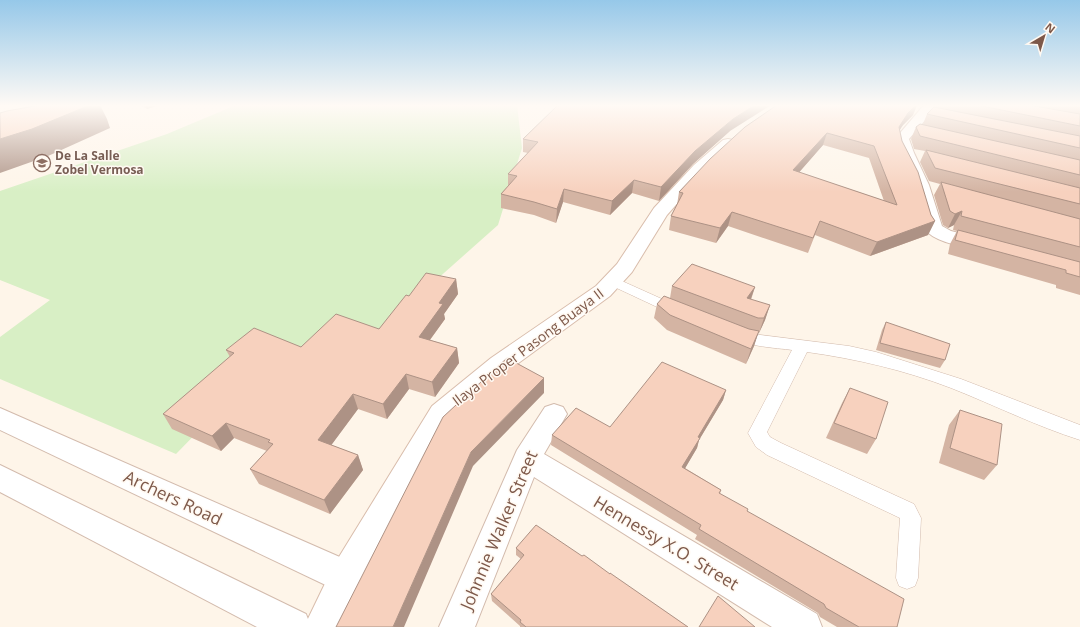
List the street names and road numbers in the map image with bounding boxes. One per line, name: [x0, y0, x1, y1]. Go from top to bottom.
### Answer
street label: Ilaya Proper Pasong Buaya II: [448, 283, 607, 410]
street label: Johnnie Walker Street: [454, 447, 543, 615]
street label: Archers Road: [120, 465, 226, 530]
street label: Hennessy X.O. Street: [589, 490, 743, 595]

